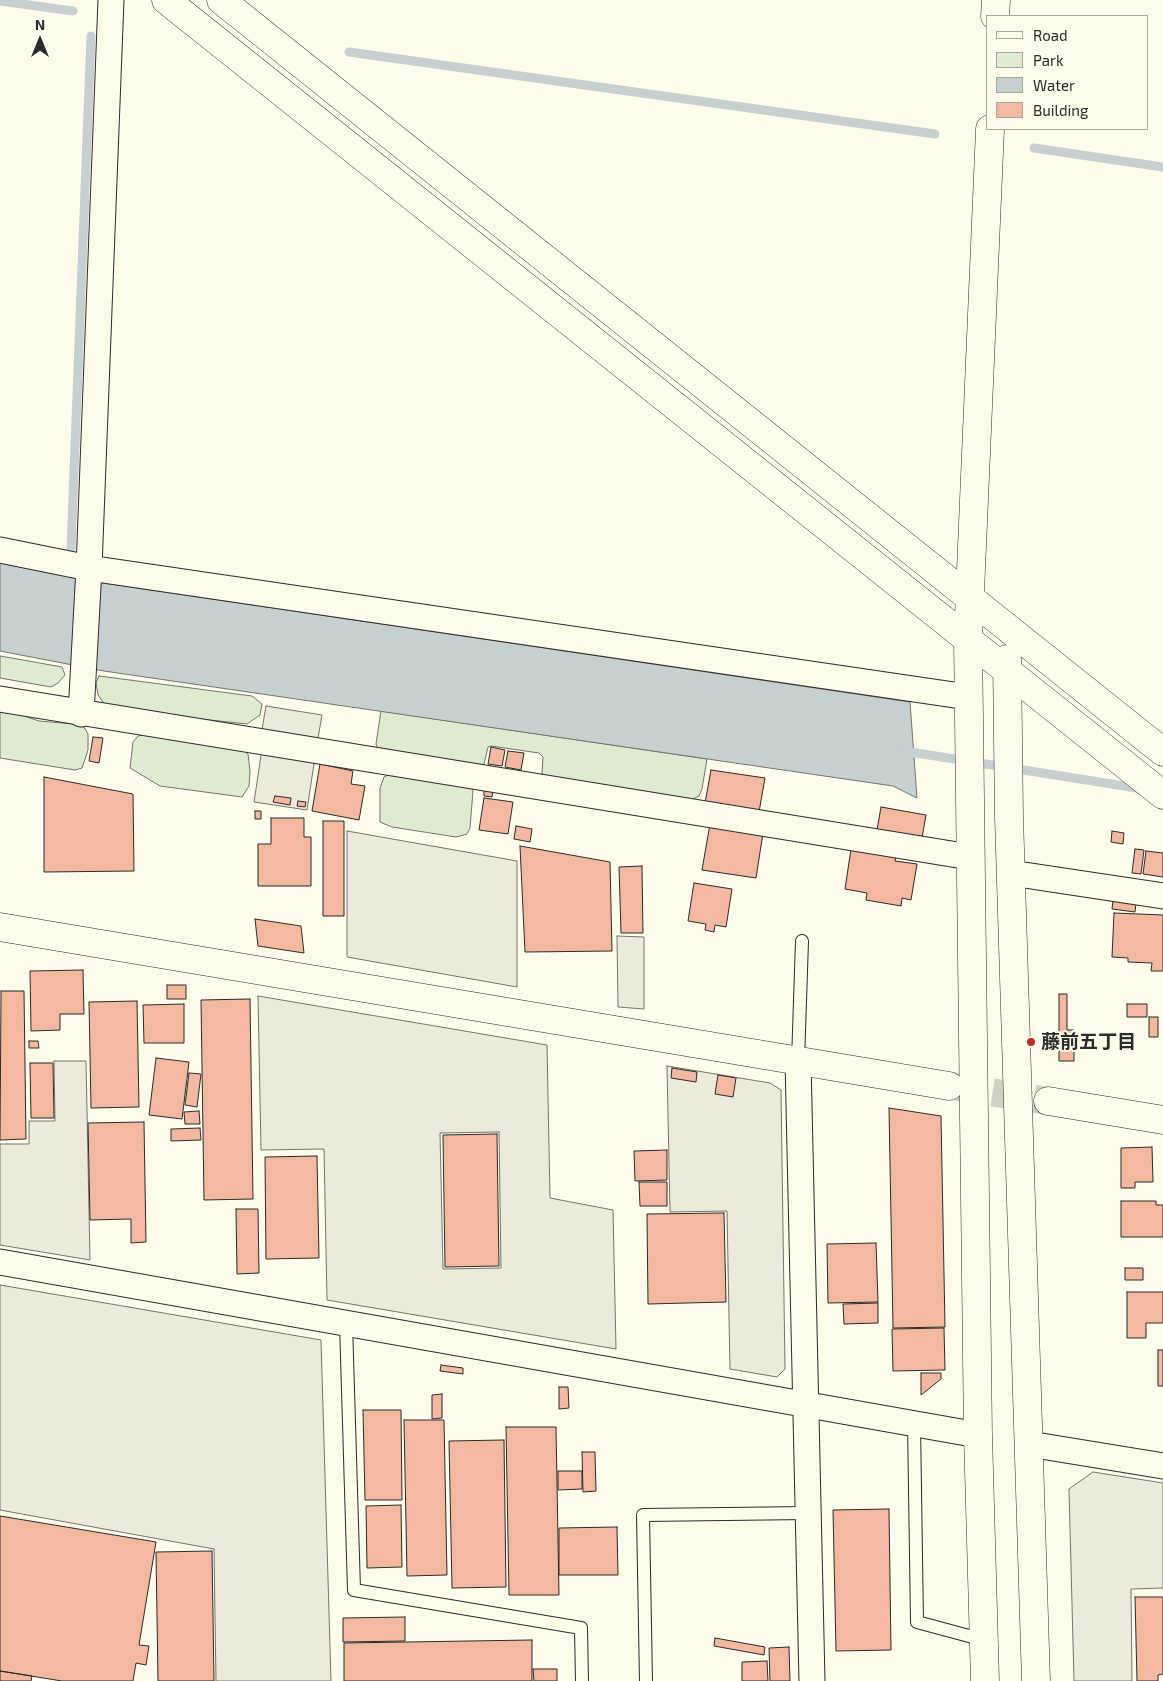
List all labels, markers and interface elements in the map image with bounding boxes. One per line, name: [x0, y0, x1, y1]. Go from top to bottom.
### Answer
north arrow: [15, 15, 65, 65]
legend: [986, 15, 1148, 130]
text: N: [35, 16, 45, 33]
text: Road: [1033, 26, 1068, 44]
text: Park: [1033, 51, 1064, 69]
text: Water: [1033, 76, 1075, 94]
text: Building: [1033, 101, 1088, 119]
place label: 藤前五丁目: [1041, 1031, 1136, 1053]
marker: 藤前五丁目: [1025, 1036, 1037, 1048]

